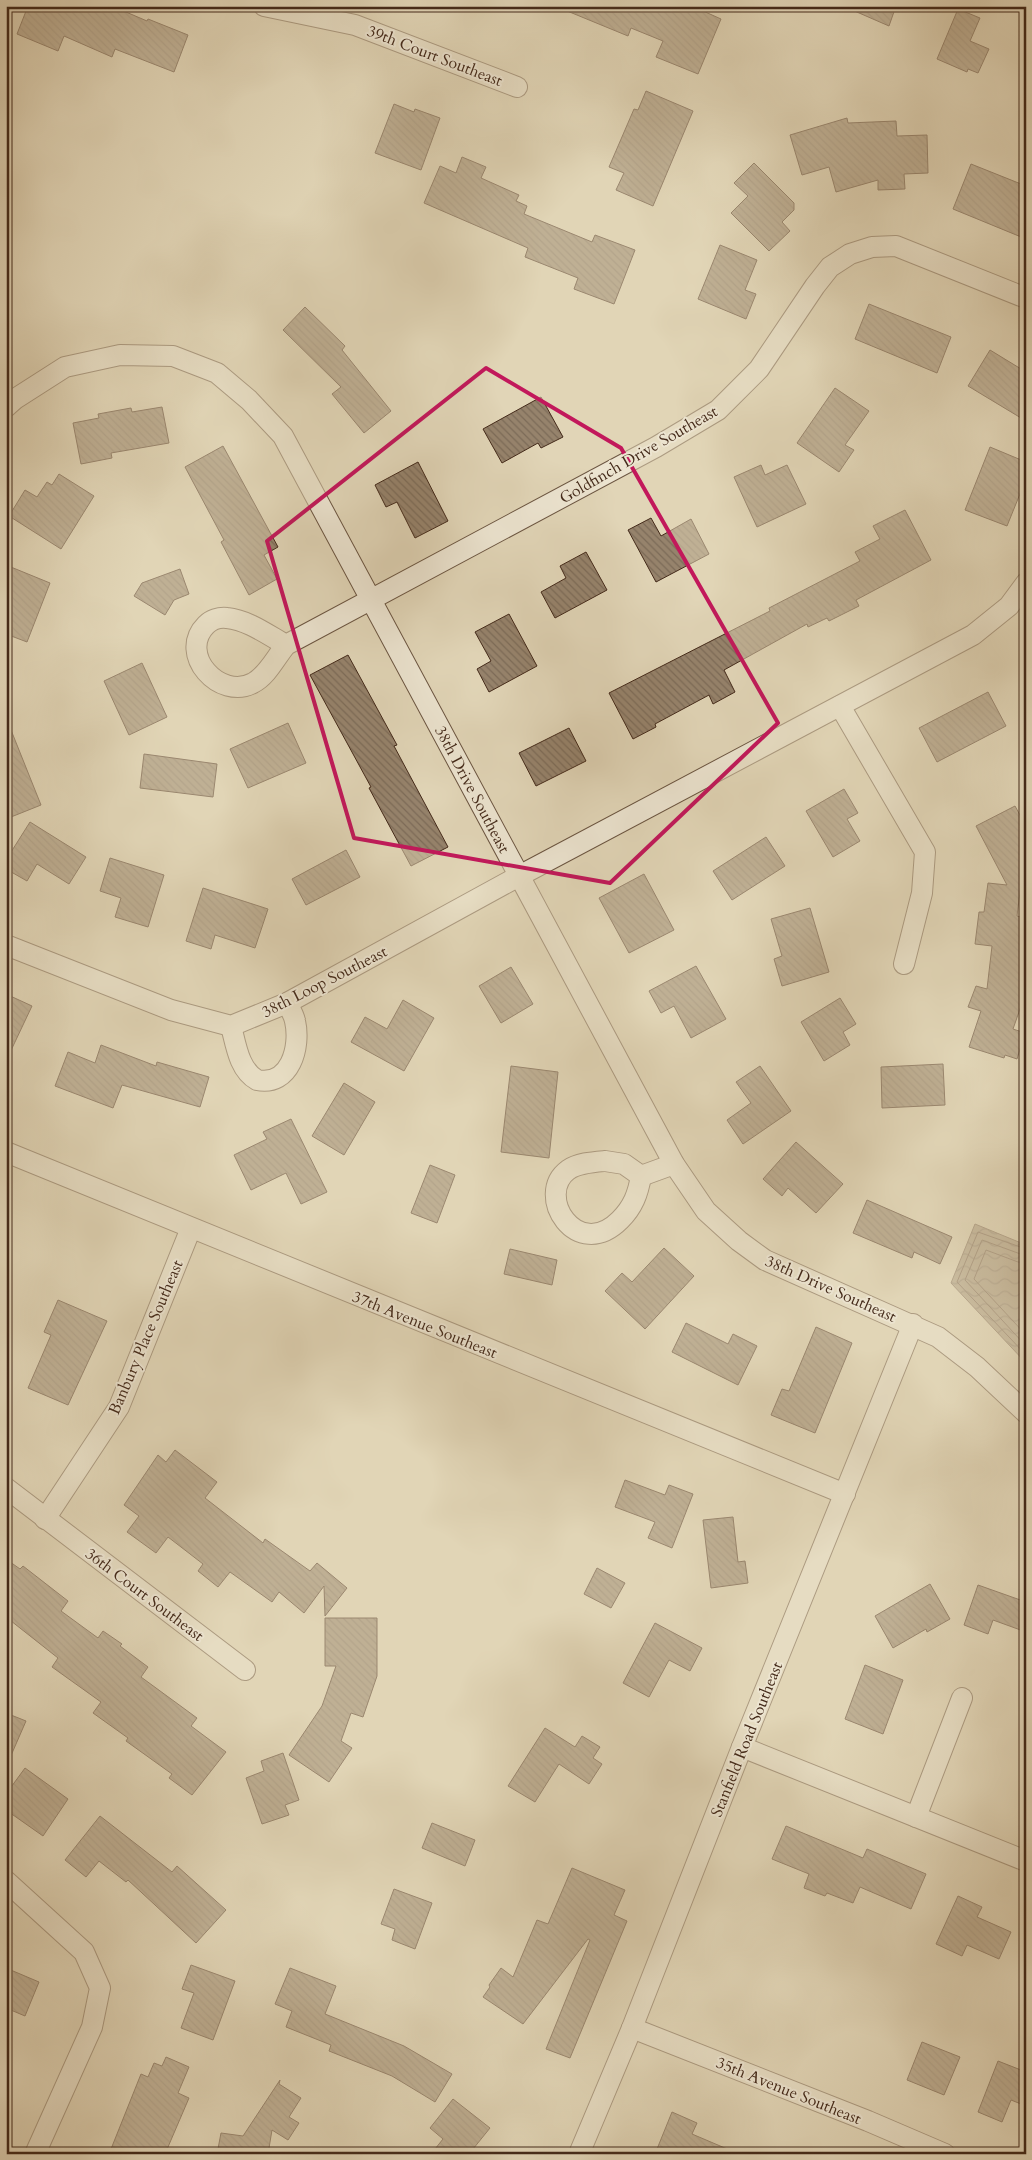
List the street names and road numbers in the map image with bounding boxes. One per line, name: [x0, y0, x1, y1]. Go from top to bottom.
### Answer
street label: 39th Court Southeast: [364, 20, 505, 92]
street label: Goldfinch Drive Southeast: [555, 401, 722, 509]
street label: 38th Drive Southeast: [429, 722, 515, 857]
street label: 38th Loop Southeast: [258, 941, 391, 1023]
street label: 38th Drive Southeast: [762, 1250, 900, 1328]
street label: Banbury Place Southeast: [103, 1257, 188, 1418]
street label: 37th Avenue Southeast: [349, 1286, 500, 1364]
street label: 36th Court Southeast: [81, 1543, 208, 1647]
street label: Stanfield Road Southeast: [706, 1659, 788, 1820]
street label: 35th Avenue Southeast: [713, 2052, 864, 2130]

